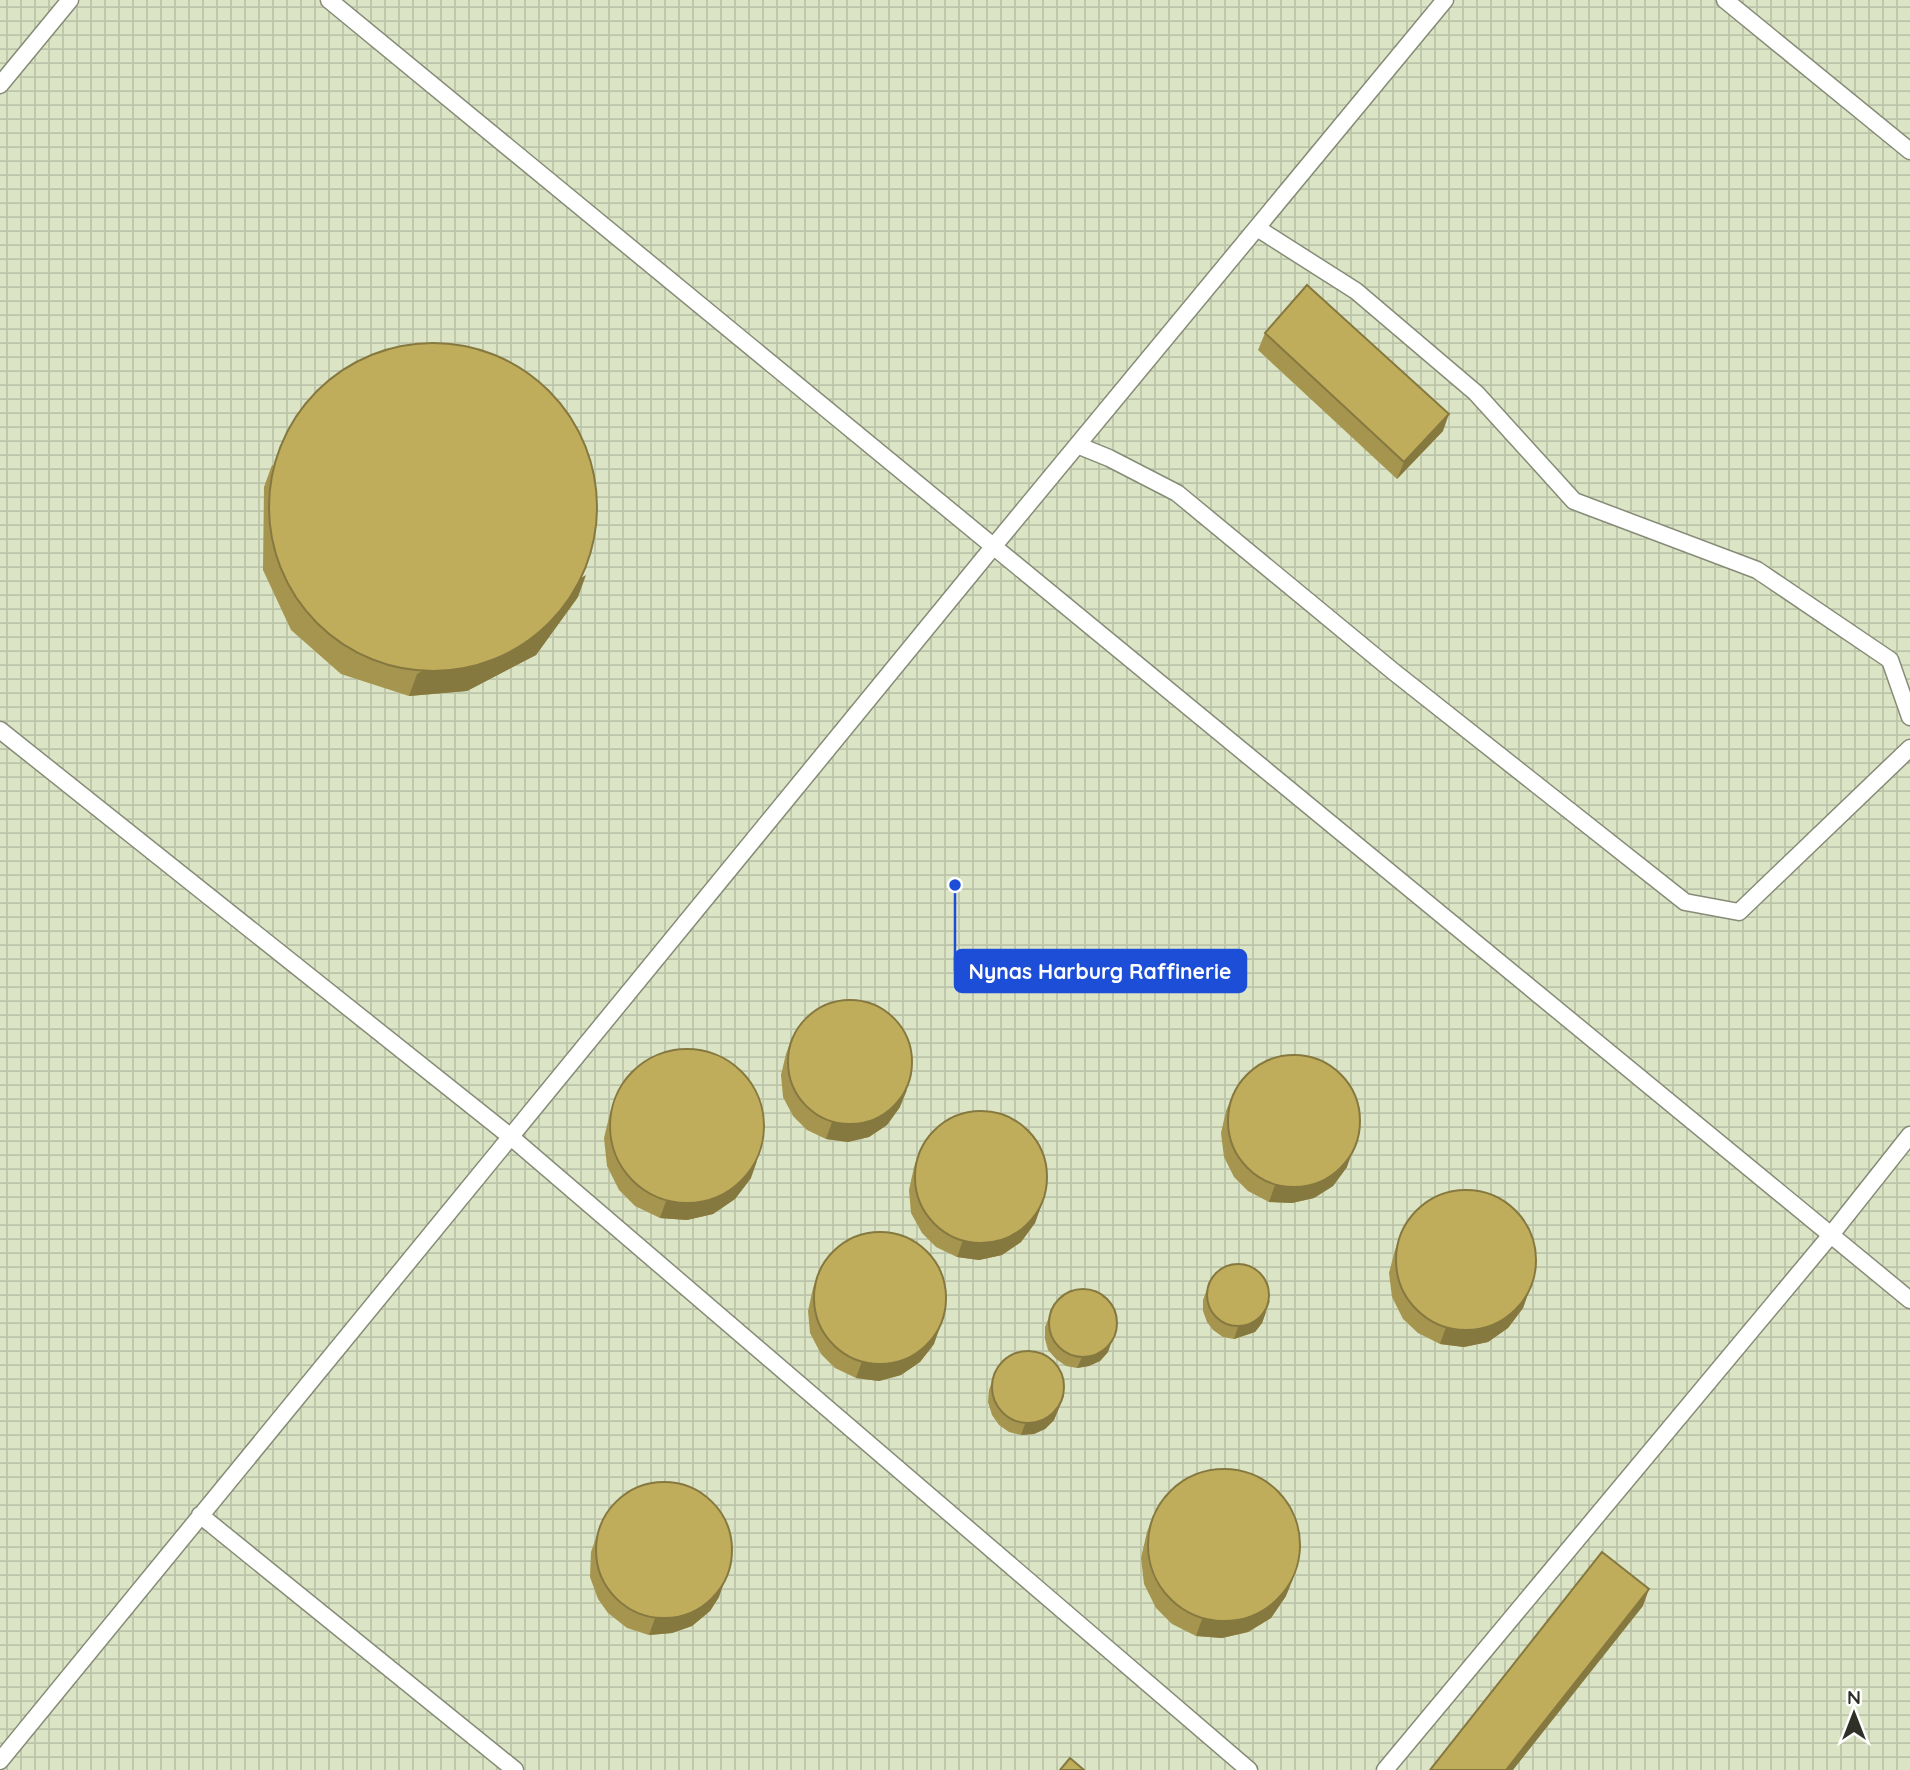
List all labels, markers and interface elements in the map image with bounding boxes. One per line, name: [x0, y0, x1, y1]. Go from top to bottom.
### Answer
callout: Nynas Harburg Raffinerie: [955, 950, 1246, 992]
text: Nynas Harburg Raffinerie: [969, 958, 1231, 984]
north arrow: [1819, 1679, 1889, 1749]
text: N: [1847, 1685, 1861, 1709]

